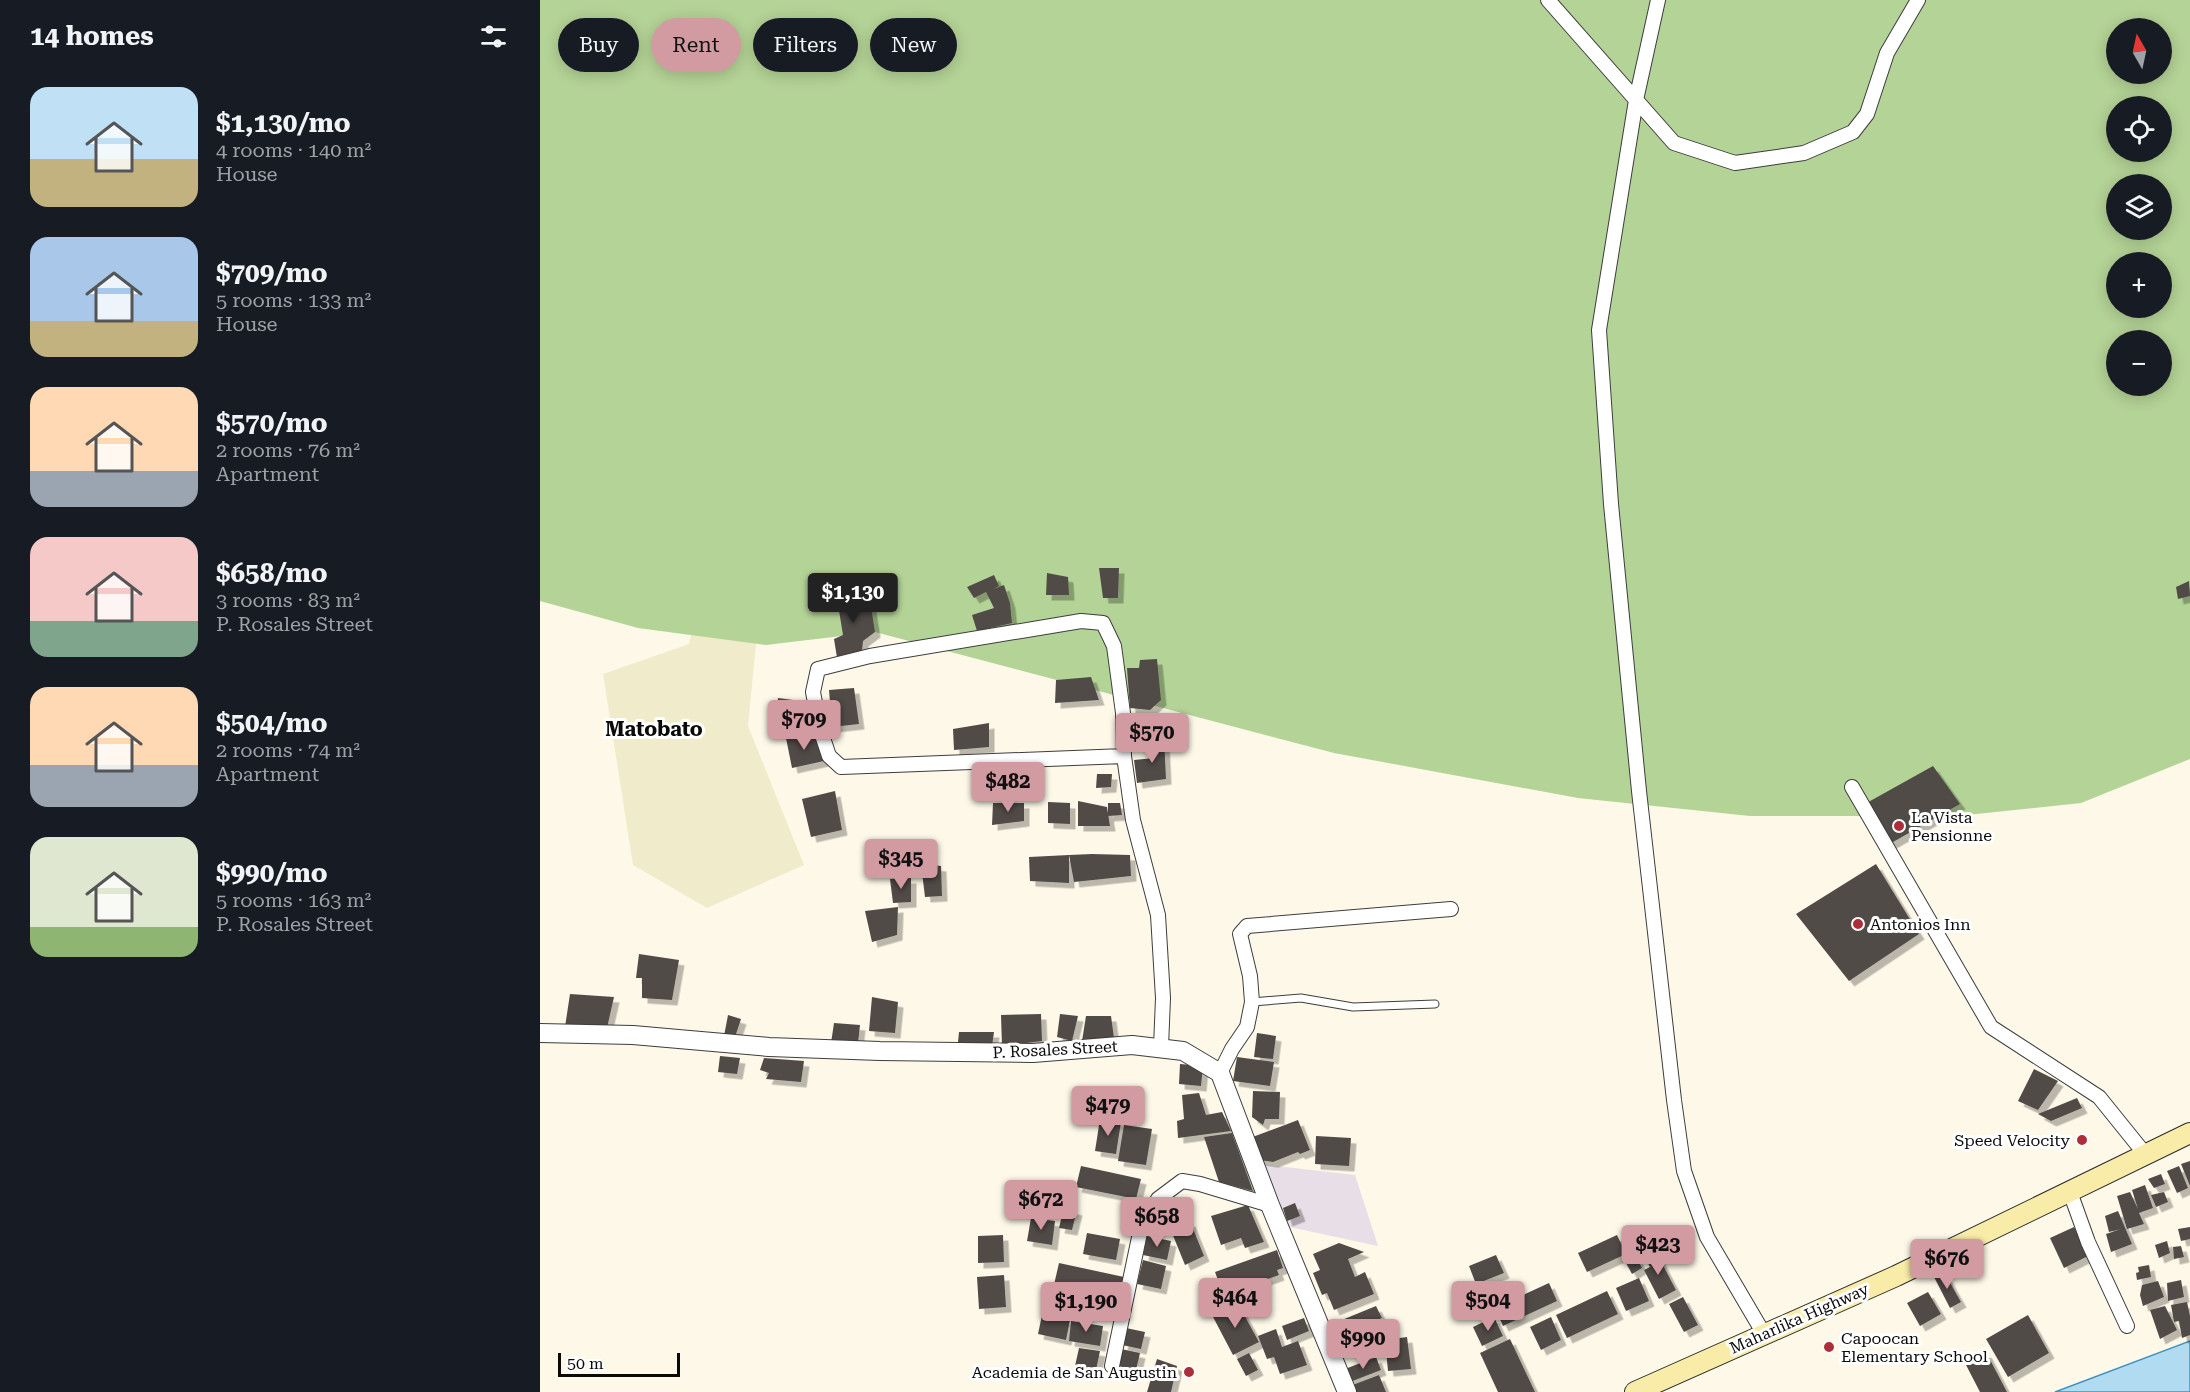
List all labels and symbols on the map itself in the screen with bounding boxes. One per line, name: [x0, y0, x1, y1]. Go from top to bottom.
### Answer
north arrow: [2106, 18, 2172, 84]
pin: $1,130: [804, 573, 902, 624]
pin: $709: [768, 700, 840, 751]
pin: $570: [1116, 713, 1188, 764]
district label: Matobato: [605, 717, 703, 741]
pin: $482: [972, 762, 1044, 813]
place label: La Vista Pensionne: [1911, 808, 1992, 845]
marker: La Vista Pensionne: [1892, 819, 1906, 833]
pin: $345: [865, 839, 937, 890]
place label: Antonios Inn: [1870, 915, 1971, 934]
marker: Antonios Inn: [1851, 917, 1865, 931]
street label: P. Rosales Street: [992, 1037, 1118, 1062]
pin: $479: [1072, 1086, 1144, 1137]
place label: Speed Velocity: [1954, 1131, 2071, 1150]
marker: Speed Velocity: [2075, 1133, 2089, 1147]
pin: $672: [1005, 1180, 1077, 1231]
pin: $658: [1121, 1197, 1193, 1248]
pin: $423: [1622, 1225, 1694, 1276]
pin: $676: [1911, 1239, 1983, 1290]
pin: $464: [1199, 1278, 1271, 1329]
street label: Maharlika Highway: [1727, 1279, 1872, 1358]
pin: $504: [1452, 1281, 1524, 1332]
pin: $1,190: [1037, 1282, 1135, 1333]
pin: $990: [1327, 1319, 1399, 1370]
place label: Capoocan Elementary School: [1841, 1329, 1988, 1366]
marker: Capoocan Elementary School: [1822, 1340, 1836, 1354]
scale bar: [558, 1350, 680, 1378]
place label: Academia de San Augustin: [972, 1363, 1177, 1382]
marker: Academia de San Augustin: [1182, 1365, 1196, 1379]

